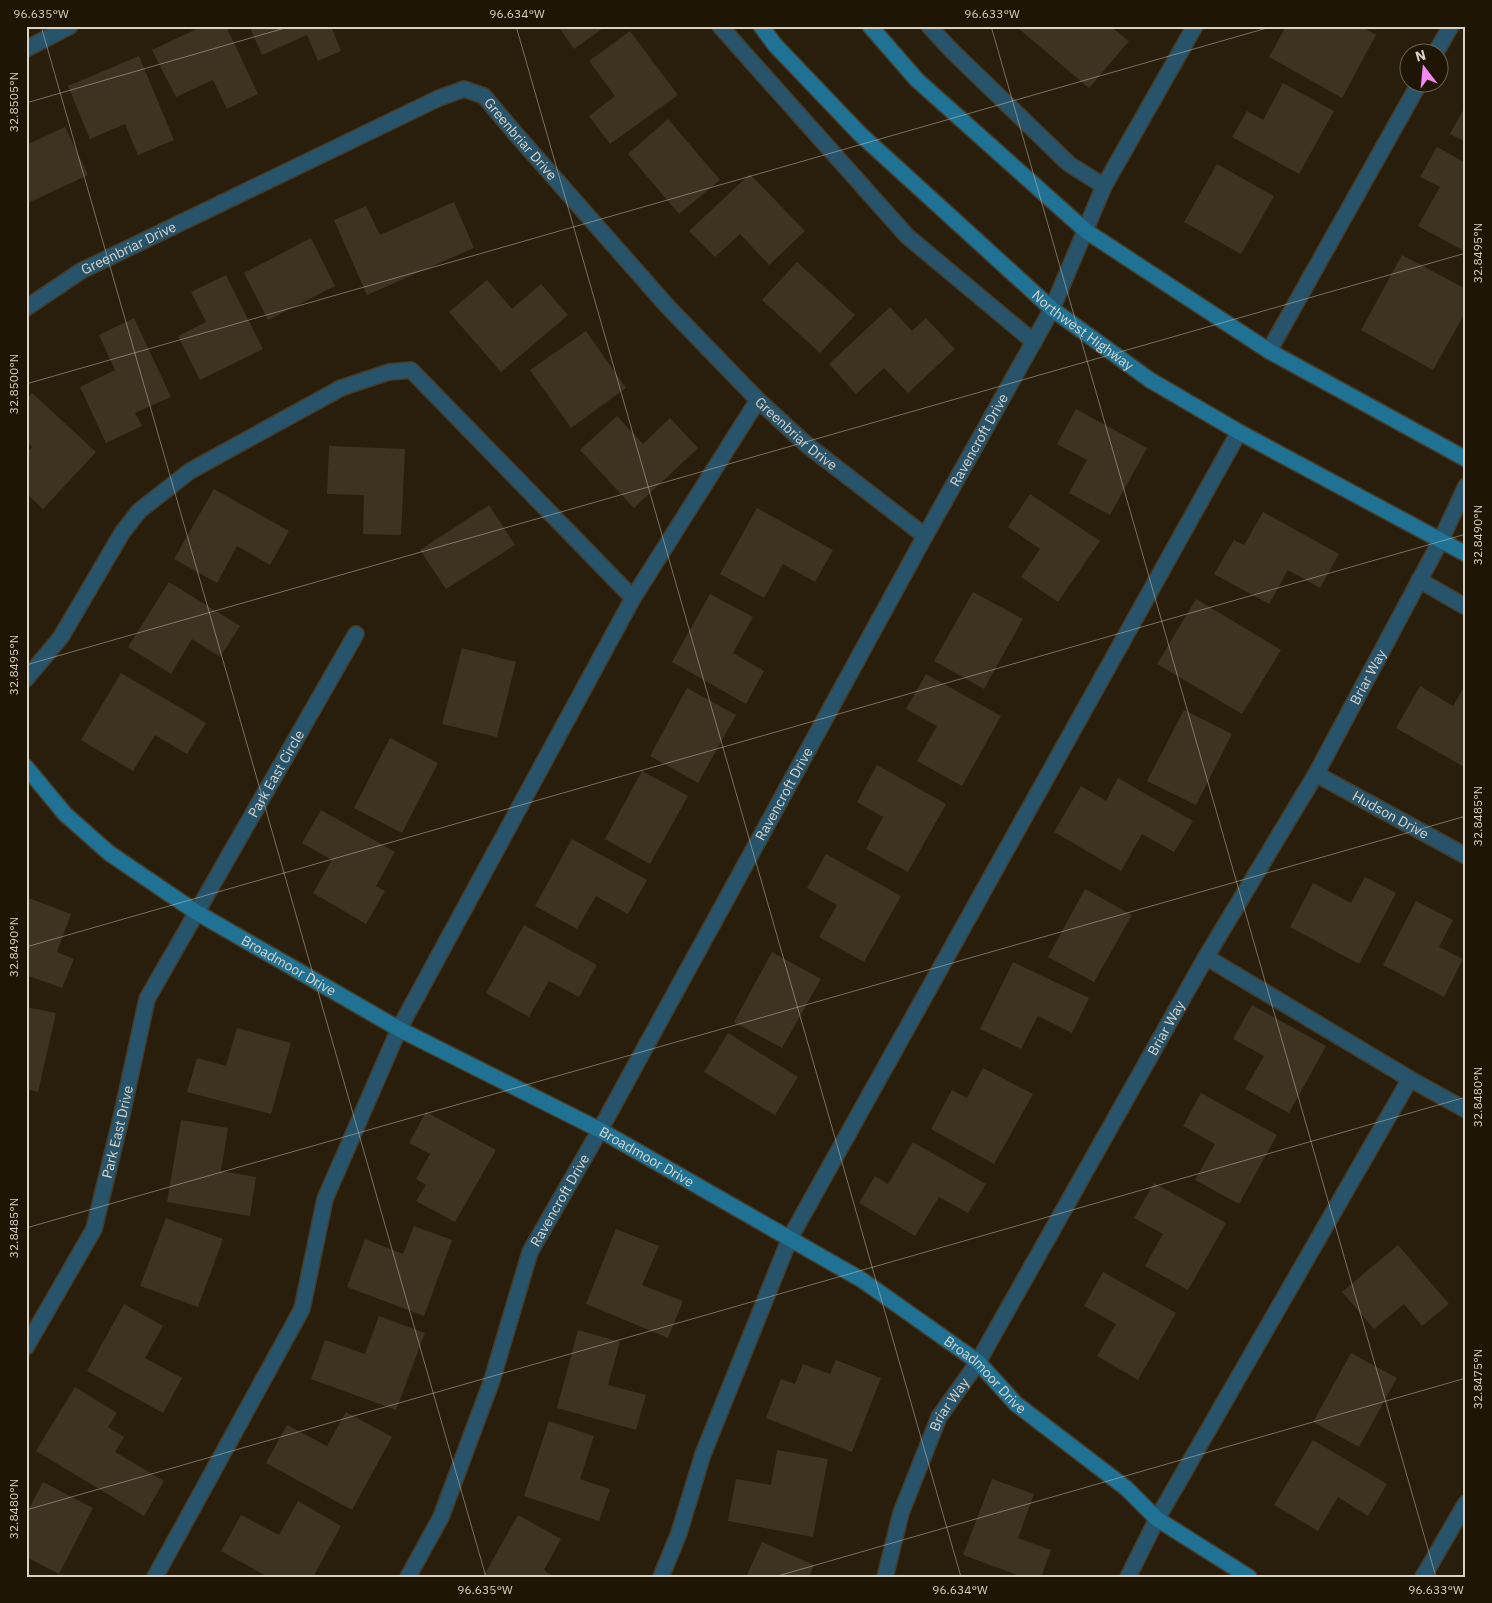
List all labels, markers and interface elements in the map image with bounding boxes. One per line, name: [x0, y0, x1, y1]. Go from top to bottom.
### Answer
text: 96.635°W: [13, 6, 69, 21]
text: 96.634°W: [489, 6, 545, 21]
text: 96.633°W: [964, 6, 1020, 21]
north arrow: [1400, 42, 1450, 92]
text: N: [1413, 45, 1428, 66]
text: 32.8505°N: [6, 72, 21, 132]
street label: Greenbriar Drive: [480, 94, 561, 184]
street label: Greenbriar Drive: [78, 217, 179, 279]
text: 32.8495°N: [1470, 223, 1485, 283]
street label: Northwest Highway: [1028, 286, 1137, 374]
text: 32.8500°N: [6, 354, 21, 414]
street label: Ravencroft Drive: [946, 390, 1012, 490]
street label: Greenbriar Drive: [751, 393, 841, 474]
text: 32.8490°N: [1470, 505, 1485, 565]
text: 32.8495°N: [6, 635, 21, 695]
street label: Briar Way: [1346, 646, 1390, 708]
street label: Park East Circle: [244, 726, 308, 821]
street label: Ravencroft Drive: [751, 744, 817, 844]
text: 32.8485°N: [1470, 786, 1485, 846]
street label: Hudson Drive: [1349, 787, 1432, 843]
text: 32.8490°N: [6, 917, 21, 977]
street label: Broadmoor Drive: [238, 931, 340, 1000]
street label: Briar Way: [1143, 997, 1189, 1059]
text: 32.8480°N: [1470, 1067, 1485, 1127]
street label: Park East Drive: [98, 1084, 137, 1180]
street label: Broadmoor Drive: [596, 1122, 698, 1191]
street label: Ravencroft Drive: [526, 1150, 594, 1250]
text: 32.8485°N: [6, 1198, 21, 1258]
street label: Broadmoor Drive: [941, 1332, 1030, 1418]
text: 32.8475°N: [1470, 1349, 1485, 1409]
street label: Briar Way: [925, 1374, 973, 1434]
text: 32.8480°N: [6, 1479, 21, 1539]
text: 96.635°W: [457, 1582, 513, 1597]
text: 96.634°W: [932, 1582, 988, 1597]
text: 96.633°W: [1408, 1582, 1464, 1597]

